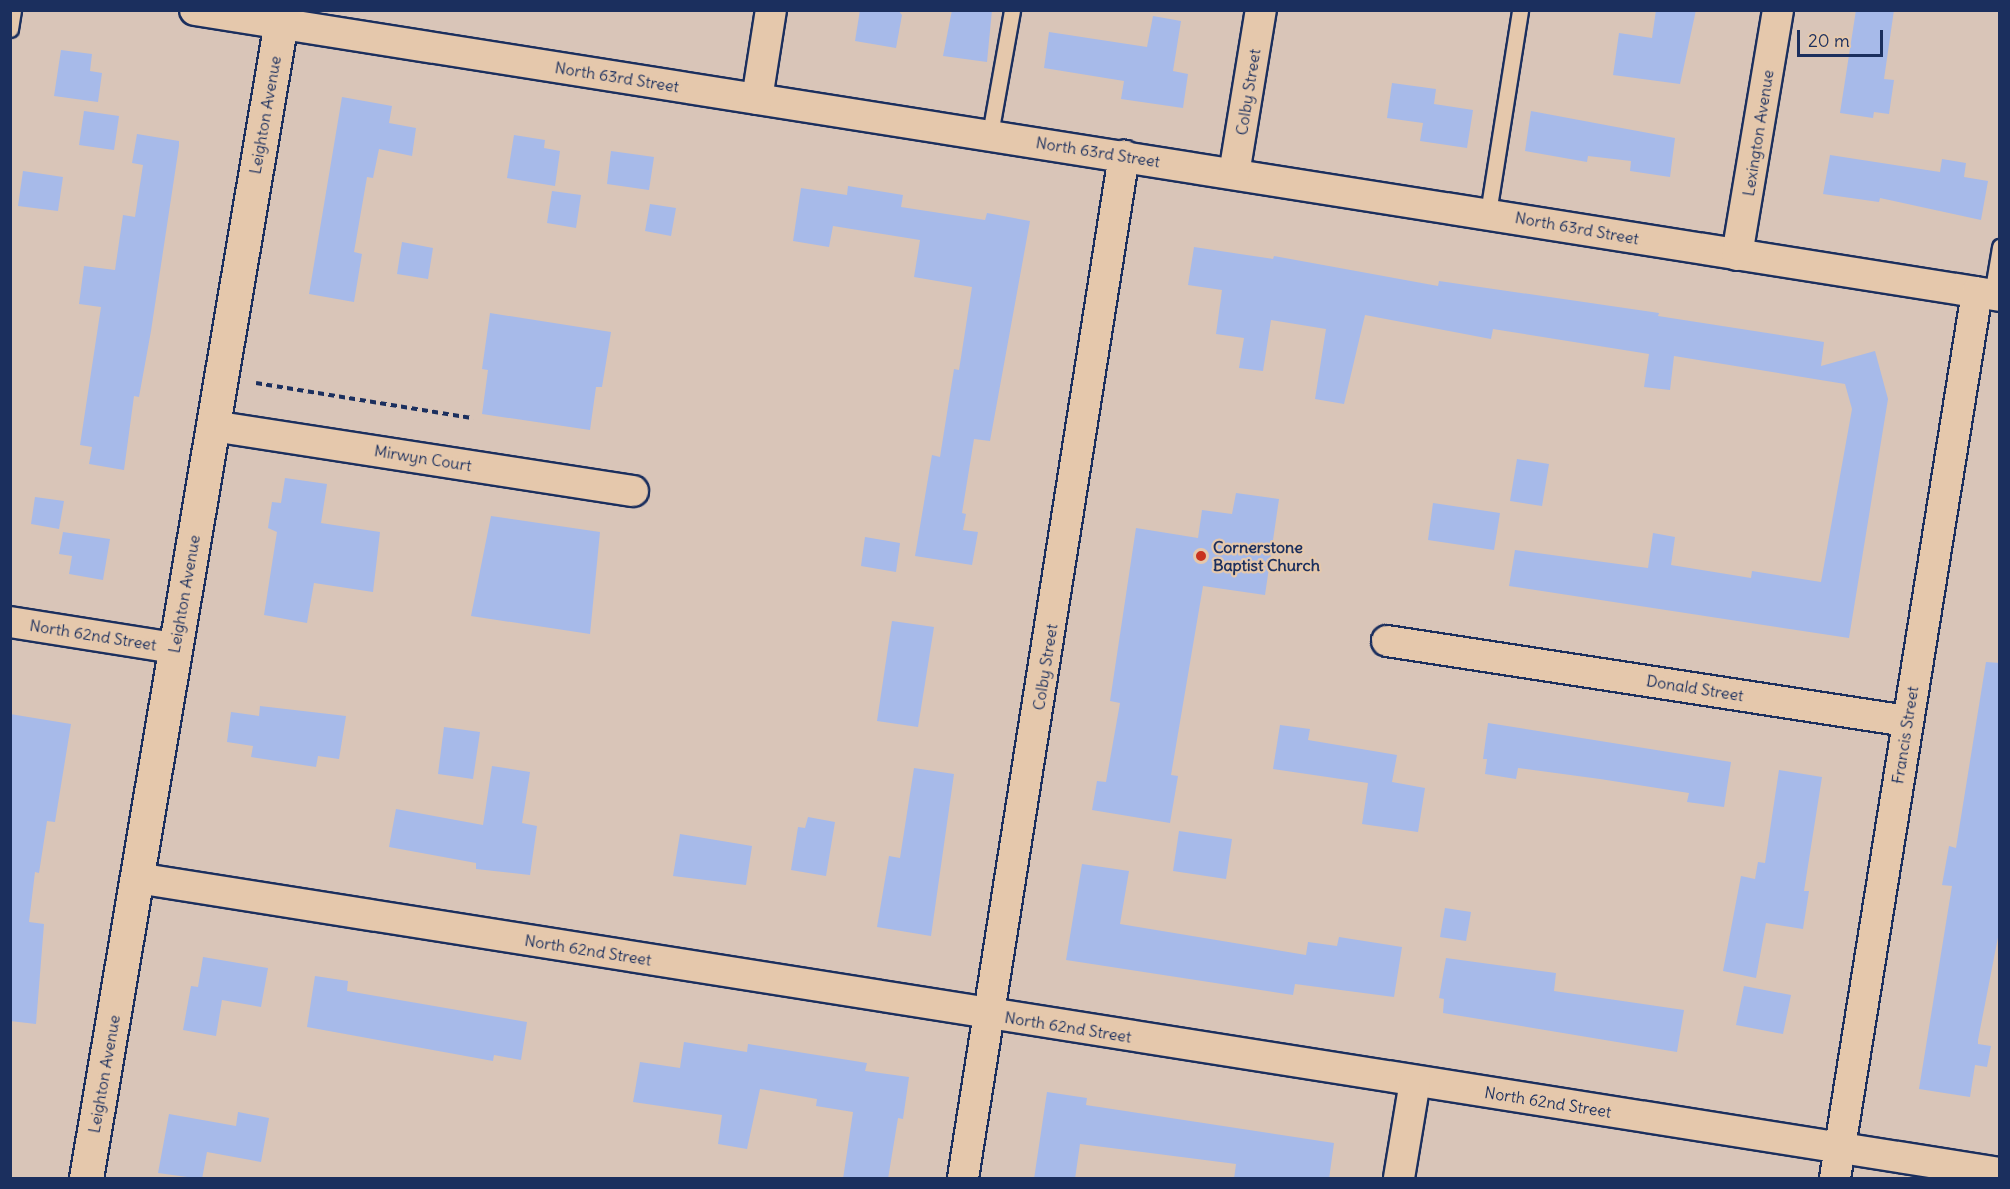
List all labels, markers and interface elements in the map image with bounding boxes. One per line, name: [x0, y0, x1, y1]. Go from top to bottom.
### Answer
scale bar: [1800, 18, 1886, 56]
text: 20 m: [1808, 29, 1850, 52]
street label: Colby Street: [1232, 47, 1264, 137]
street label: Leighton Avenue: [245, 54, 285, 176]
street label: North 63rd Street: [554, 58, 680, 96]
street label: Lexington Avenue: [1739, 68, 1777, 198]
street label: North 63rd Street: [1035, 133, 1161, 171]
street label: North 63rd Street: [1514, 208, 1640, 248]
street label: Mirwyn Court: [373, 441, 473, 475]
street label: Leighton Avenue: [164, 533, 204, 655]
place label: Cornerstone Baptist Church: [1213, 537, 1320, 575]
marker: Cornerstone Baptist Church: [1194, 549, 1208, 563]
street label: North 62nd Street: [28, 616, 158, 654]
street label: Colby Street: [1029, 622, 1061, 712]
street label: Donald Street: [1645, 671, 1745, 705]
street label: Francis Street: [1888, 685, 1922, 785]
street label: North 62nd Street: [523, 931, 653, 969]
street label: North 62nd Street: [1003, 1008, 1133, 1046]
street label: Leighton Avenue: [84, 1013, 124, 1135]
street label: North 62nd Street: [1483, 1083, 1613, 1121]

